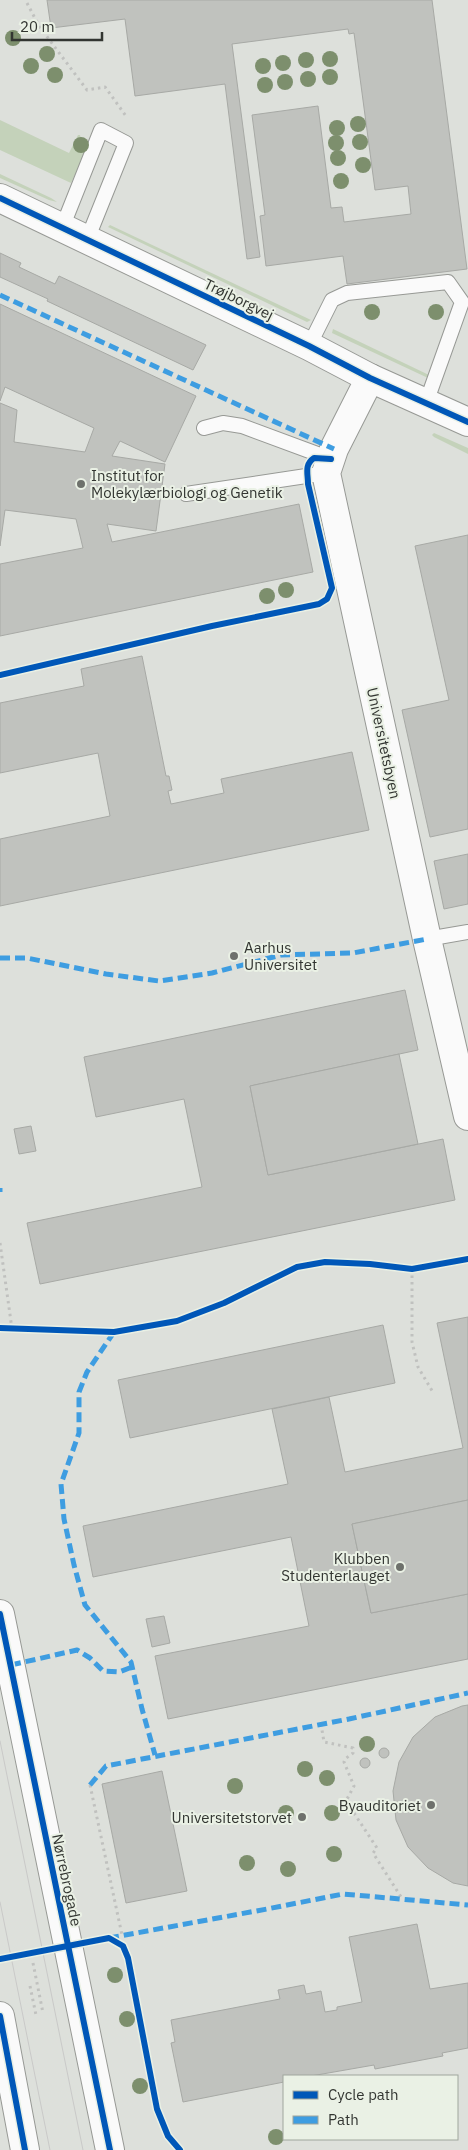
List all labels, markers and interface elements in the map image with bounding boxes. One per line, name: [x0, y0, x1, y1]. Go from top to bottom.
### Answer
scale bar: [12, 10, 102, 42]
text: 20 m: [20, 17, 55, 36]
street label: Trøjborgvej: [201, 274, 277, 324]
place label: Institut for Molekylærbiologi og Genetik: [91, 466, 283, 502]
marker: Institut for Molekylærbiologi og Genetik: [75, 478, 87, 490]
street label: Universitetsbyen: [363, 686, 405, 800]
place label: Aarhus Universitet: [244, 938, 317, 974]
marker: Aarhus Universitet: [228, 950, 240, 962]
place label: Klubben Studenterlauget: [281, 1549, 390, 1585]
marker: Klubben Studenterlauget: [394, 1561, 406, 1573]
place label: Byauditoriet: [339, 1796, 421, 1815]
marker: Byauditoriet: [425, 1799, 437, 1811]
place label: Universitetstorvet: [172, 1808, 292, 1827]
marker: Universitetstorvet: [296, 1811, 308, 1823]
street label: Nørrebrogade: [48, 1832, 86, 1928]
legend: [283, 2075, 458, 2140]
text: Cycle path: [328, 2085, 399, 2104]
text: Path: [328, 2110, 359, 2129]

